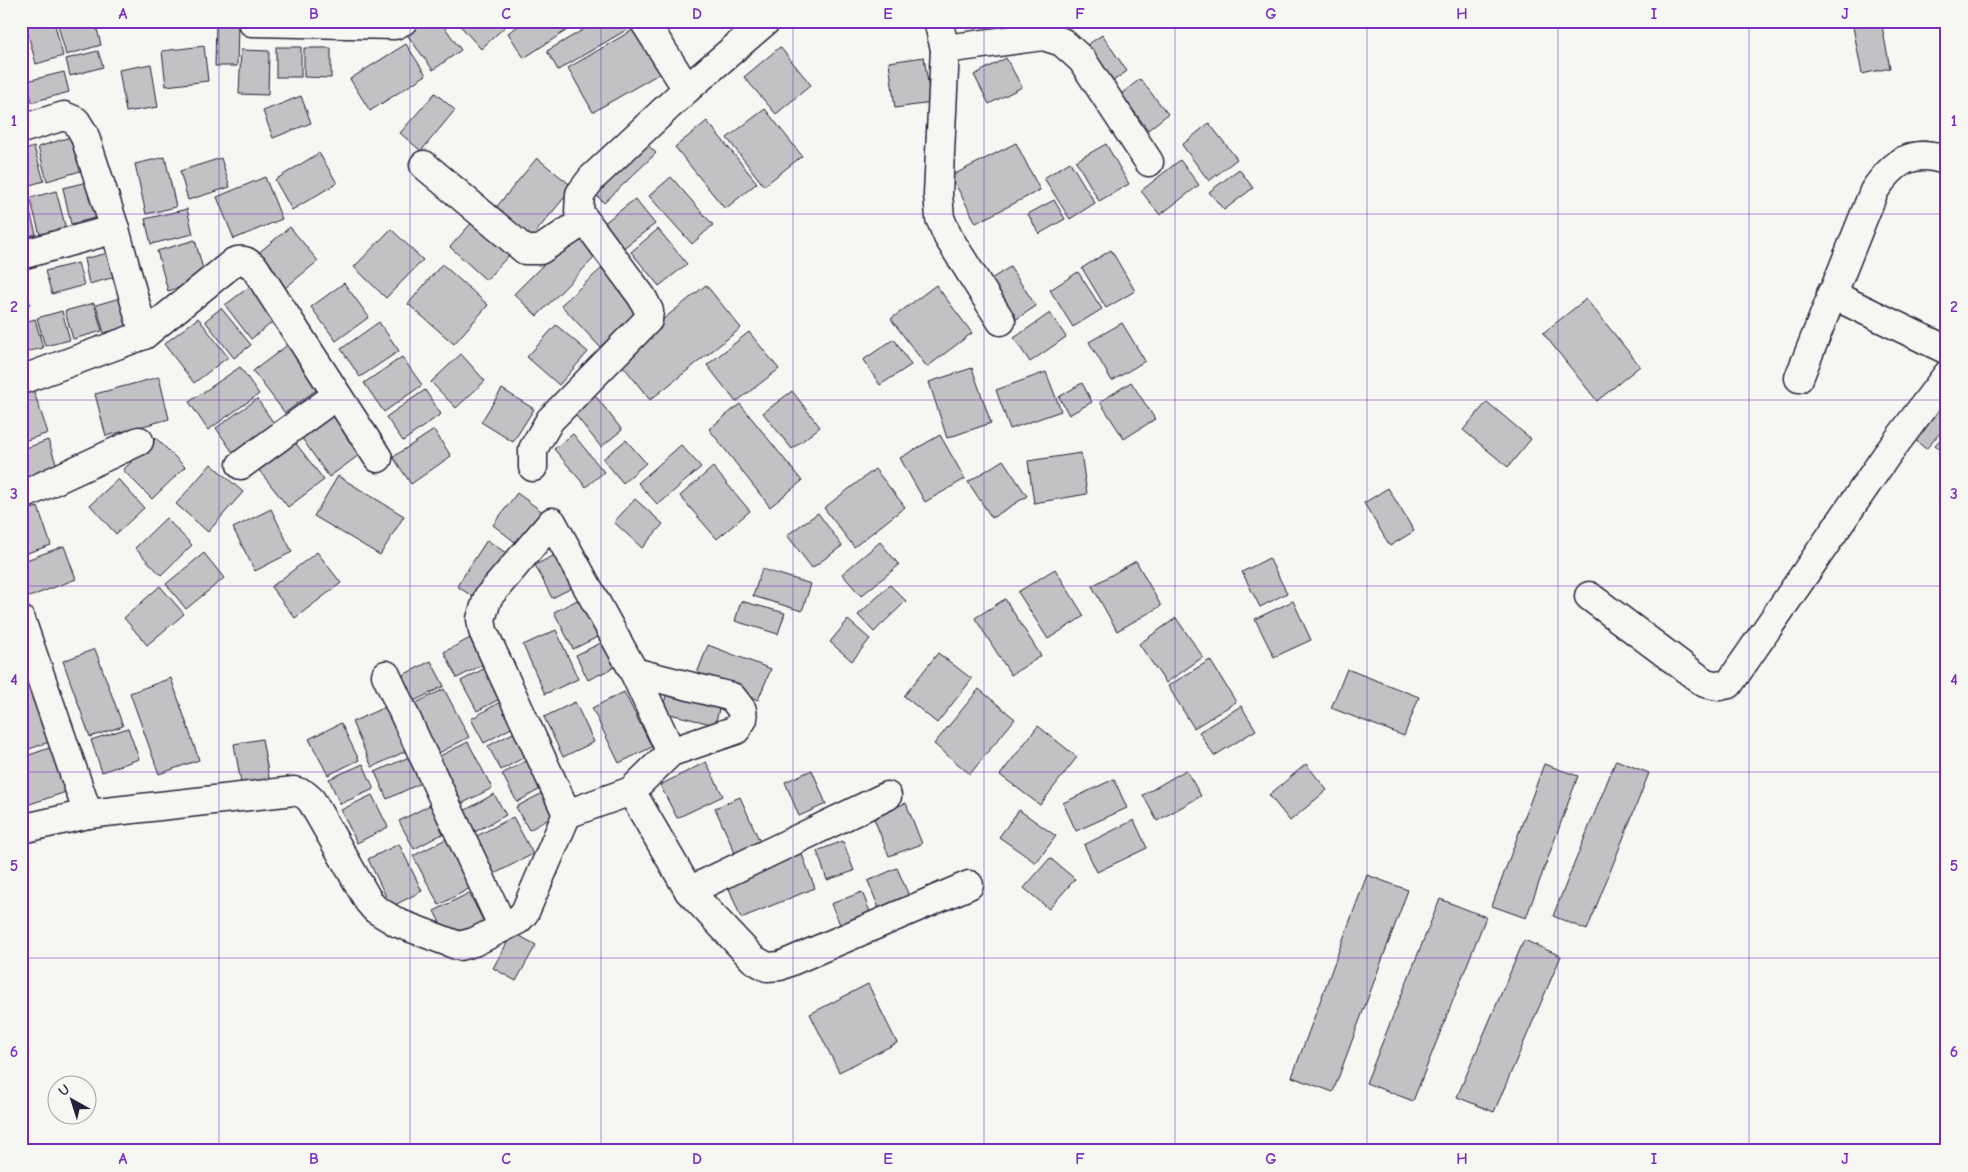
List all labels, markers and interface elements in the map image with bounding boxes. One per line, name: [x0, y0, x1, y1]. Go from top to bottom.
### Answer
text: A: [119, 5, 128, 23]
text: B: [309, 5, 319, 23]
text: C: [501, 5, 511, 23]
text: D: [692, 5, 702, 23]
text: E: [883, 5, 893, 23]
text: F: [1075, 5, 1085, 23]
text: G: [1265, 5, 1277, 23]
text: H: [1456, 5, 1468, 23]
text: I: [1651, 5, 1657, 23]
text: J: [1841, 5, 1849, 23]
text: 1: [11, 112, 17, 130]
text: 1: [1951, 112, 1957, 130]
text: 2: [10, 298, 18, 316]
text: 2: [1950, 298, 1958, 316]
text: 3: [10, 485, 18, 503]
text: 3: [1950, 485, 1958, 503]
text: 4: [10, 671, 18, 689]
text: 4: [1950, 671, 1958, 689]
text: 5: [10, 857, 18, 875]
text: 5: [1950, 857, 1958, 875]
text: 6: [10, 1043, 18, 1061]
text: 6: [1950, 1043, 1958, 1061]
north arrow: [48, 1074, 98, 1124]
text: U: [55, 1081, 73, 1100]
text: A: [119, 1150, 128, 1168]
text: B: [309, 1150, 319, 1168]
text: C: [501, 1150, 511, 1168]
text: D: [692, 1150, 702, 1168]
text: E: [883, 1150, 893, 1168]
text: F: [1075, 1150, 1085, 1168]
text: G: [1265, 1150, 1277, 1168]
text: H: [1456, 1150, 1468, 1168]
text: I: [1651, 1150, 1657, 1168]
text: J: [1841, 1150, 1849, 1168]

